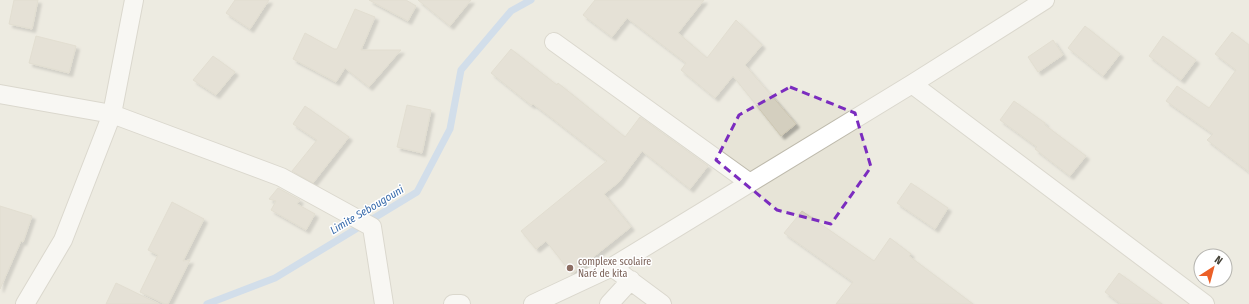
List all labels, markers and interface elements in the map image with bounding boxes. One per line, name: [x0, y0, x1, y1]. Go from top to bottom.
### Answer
water label: Limite Sebougouni: [328, 183, 406, 237]
north arrow: [1193, 248, 1233, 288]
text: N: [1212, 253, 1225, 268]
place label: complexe scolaire Naré de kita: [578, 256, 651, 280]
marker: complexe scolaire Naré de kita: [565, 263, 575, 273]

